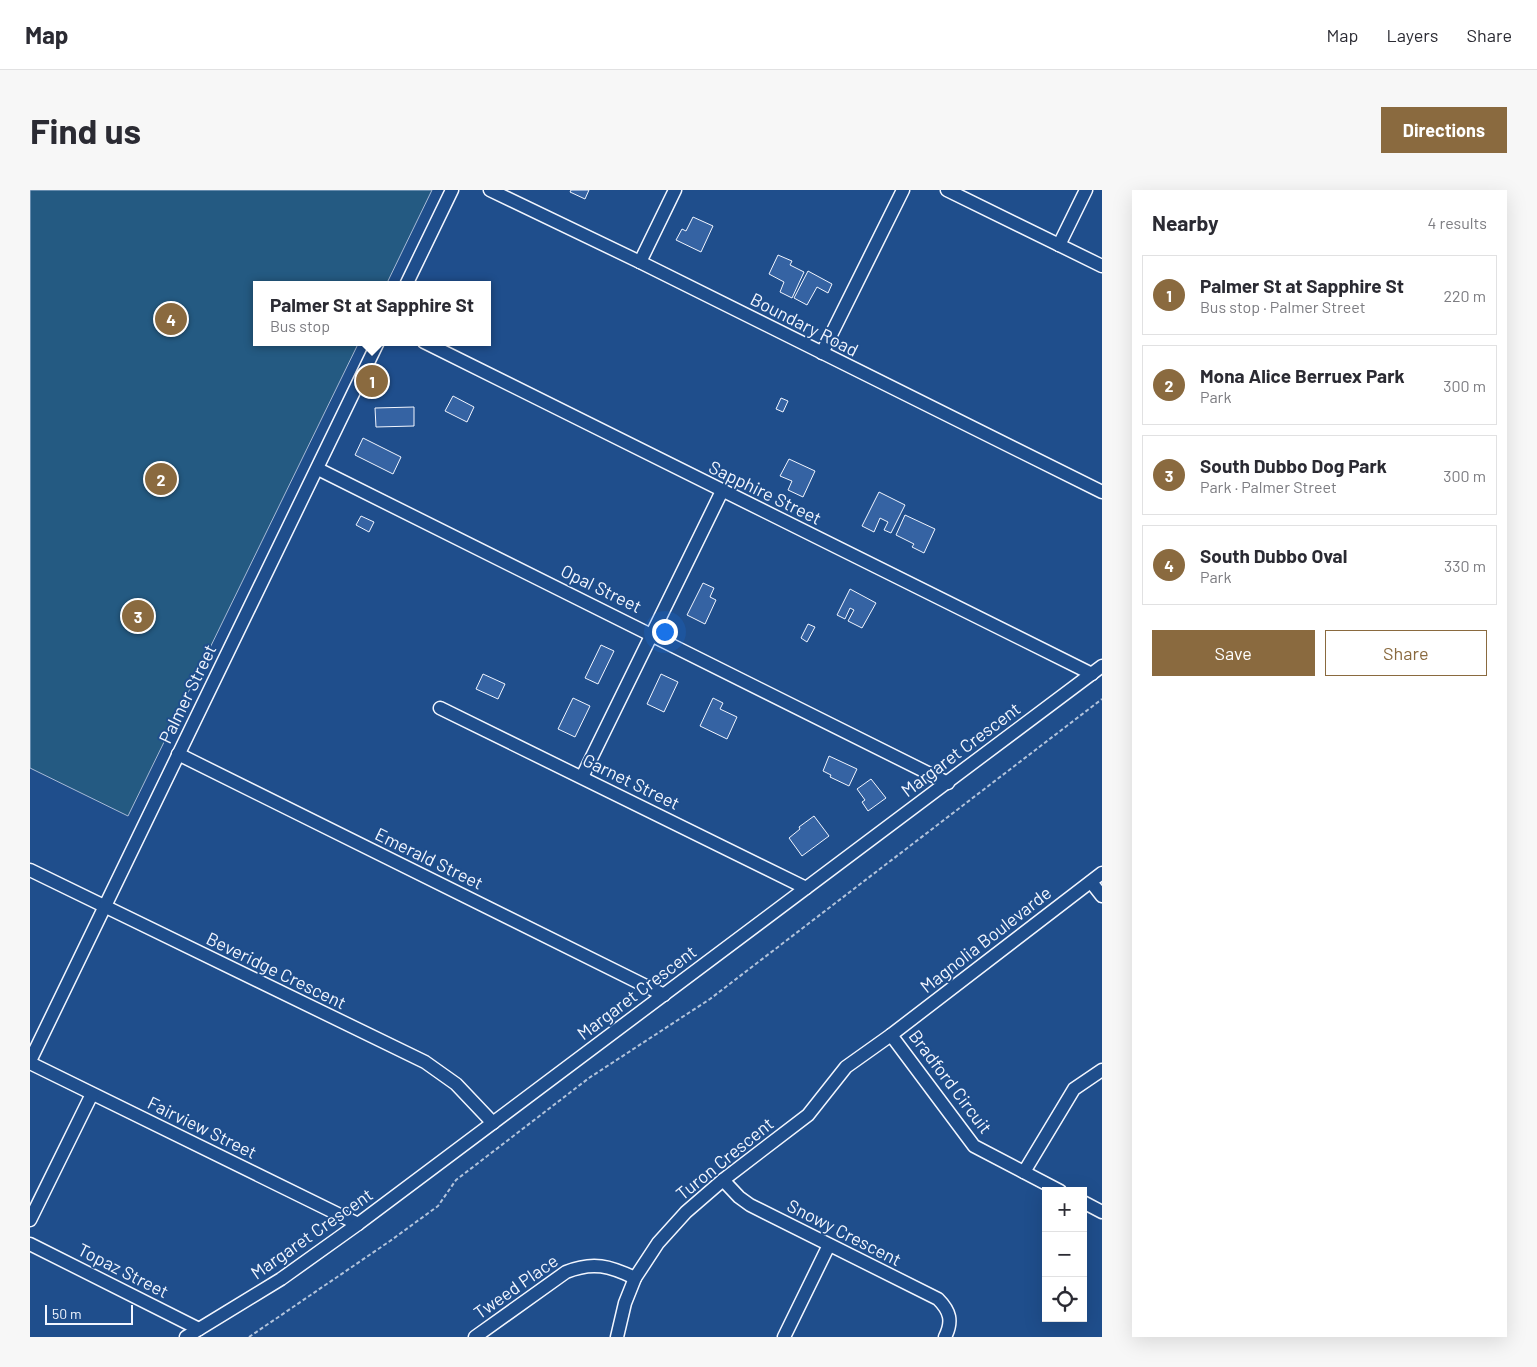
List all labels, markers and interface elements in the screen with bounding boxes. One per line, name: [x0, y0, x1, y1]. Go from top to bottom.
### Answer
text: Map: [25, 20, 68, 49]
text: Map: [1326, 24, 1358, 46]
text: Layers: [1386, 24, 1439, 46]
text: Share: [1467, 24, 1512, 46]
button: Directions: [1381, 107, 1507, 153]
text: Find us: [30, 109, 141, 151]
text: Nearby: [1152, 210, 1218, 235]
text: 4 results: [1427, 213, 1487, 232]
text: Palmer St at Sapphire St: [1200, 274, 1404, 297]
popup: [253, 281, 491, 346]
text: 1: [1166, 286, 1172, 305]
text: 220 m: [1443, 286, 1486, 305]
street label: Boundary Road: [747, 287, 862, 361]
text: Palmer St at Sapphire St: [270, 293, 474, 316]
text: Bus stop · Palmer Street: [1200, 297, 1366, 316]
pin: 4: [155, 300, 187, 338]
text: Bus stop: [270, 316, 330, 335]
pin: 1: [356, 362, 388, 400]
text: Mona Alice Berruex Park: [1200, 364, 1405, 387]
text: 2: [1165, 376, 1173, 395]
text: 300 m: [1443, 376, 1486, 395]
text: Park: [1200, 387, 1231, 406]
text: South Dubbo Dog Park: [1200, 454, 1387, 477]
street label: Sapphire Street: [706, 455, 825, 529]
pin: 2: [145, 460, 177, 498]
text: 3: [1165, 466, 1173, 485]
text: 300 m: [1443, 466, 1486, 485]
text: Park · Palmer Street: [1200, 477, 1337, 496]
text: South Dubbo Oval: [1200, 544, 1347, 567]
text: 4: [1164, 556, 1174, 575]
text: 330 m: [1444, 556, 1486, 575]
street label: Opal Street: [557, 559, 645, 617]
text: Park: [1200, 567, 1231, 586]
pin: 3: [122, 597, 154, 635]
your location: [652, 619, 678, 645]
button: Save: [1152, 630, 1315, 676]
button: Share: [1325, 630, 1487, 676]
street label: Palmer Street: [154, 640, 221, 747]
street label: Margaret Crescent: [896, 697, 1025, 801]
street label: Garnet Street: [579, 748, 683, 814]
street label: Emerald Street: [372, 822, 487, 894]
street label: Magnolia Boulevarde: [915, 881, 1055, 997]
street label: Beveridge Crescent: [203, 927, 350, 1014]
street label: Margaret Crescent: [572, 940, 701, 1044]
street label: Bradford Circuit: [905, 1025, 997, 1138]
street label: Fairview Street: [144, 1091, 261, 1163]
street label: Turon Crescent: [671, 1112, 778, 1204]
street label: Margaret Crescent: [246, 1183, 377, 1283]
map controls: [1042, 1187, 1087, 1322]
button: +: [1042, 1187, 1087, 1232]
street label: Snowy Crescent: [784, 1194, 905, 1270]
button: −: [1042, 1232, 1087, 1277]
street label: Topaz Street: [74, 1238, 172, 1302]
street label: Tweed Place: [469, 1249, 562, 1323]
button: locate: [1042, 1277, 1087, 1322]
scale bar: [45, 1302, 132, 1325]
text: 50 m: [52, 1305, 81, 1322]

